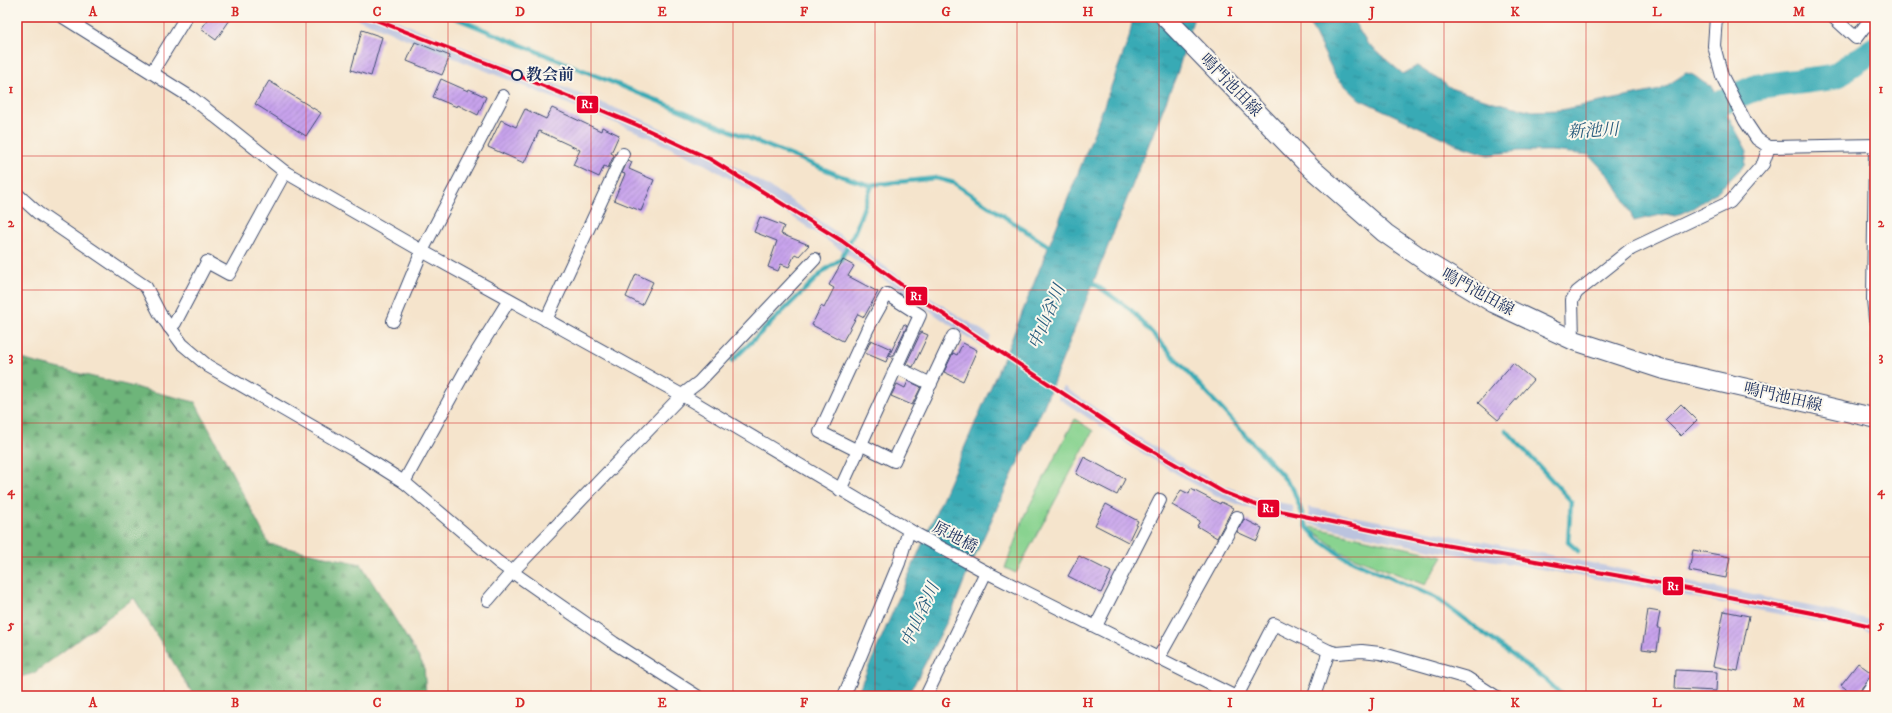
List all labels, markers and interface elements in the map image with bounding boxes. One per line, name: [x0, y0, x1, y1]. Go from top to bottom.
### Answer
text: A: [88, 4, 98, 20]
text: B: [231, 4, 239, 20]
text: C: [373, 4, 382, 20]
text: D: [515, 4, 525, 20]
text: E: [657, 4, 667, 20]
text: F: [800, 4, 809, 20]
text: G: [941, 4, 951, 20]
text: H: [1083, 4, 1094, 20]
text: I: [1227, 4, 1233, 20]
text: J: [1367, 4, 1375, 21]
text: K: [1510, 4, 1520, 20]
text: L: [1652, 4, 1662, 20]
text: M: [1793, 4, 1805, 20]
street label: 鳴門池田線: [1196, 49, 1266, 121]
place label: 教会前: [526, 65, 574, 85]
marker: 教会前: [511, 69, 523, 81]
text: 1: [9, 81, 14, 97]
text: 1: [1879, 81, 1884, 97]
line badge: R1: [576, 95, 599, 114]
text: R1: [581, 98, 593, 112]
water label: 新池川: [1567, 119, 1621, 143]
text: 2: [8, 215, 15, 231]
text: 2: [1878, 215, 1885, 231]
street label: 鳴門池田線: [1438, 264, 1518, 320]
water label: 中山谷川: [1024, 280, 1071, 353]
line badge: R1: [905, 286, 928, 306]
text: R1: [910, 290, 922, 304]
text: 3: [9, 349, 14, 365]
text: 3: [1879, 349, 1884, 365]
street label: 鳴門池田線: [1742, 378, 1824, 416]
text: 4: [6, 483, 15, 500]
text: 4: [1876, 483, 1885, 500]
line badge: R1: [1257, 499, 1280, 518]
text: R1: [1262, 502, 1274, 516]
street label: 原地橋: [929, 517, 981, 557]
line badge: R1: [1662, 576, 1684, 596]
water label: 中山谷川: [896, 578, 945, 650]
text: R1: [1667, 580, 1679, 594]
text: 5: [7, 617, 15, 633]
text: 5: [1877, 617, 1885, 633]
text: A: [88, 695, 98, 711]
text: B: [231, 695, 239, 711]
text: C: [373, 695, 382, 711]
text: D: [515, 695, 525, 711]
text: E: [657, 695, 667, 711]
text: F: [800, 695, 809, 711]
text: G: [941, 695, 951, 711]
text: H: [1083, 695, 1094, 711]
text: I: [1227, 695, 1233, 711]
text: J: [1367, 695, 1375, 712]
text: K: [1510, 695, 1520, 711]
text: L: [1652, 695, 1662, 711]
text: M: [1793, 695, 1805, 711]

